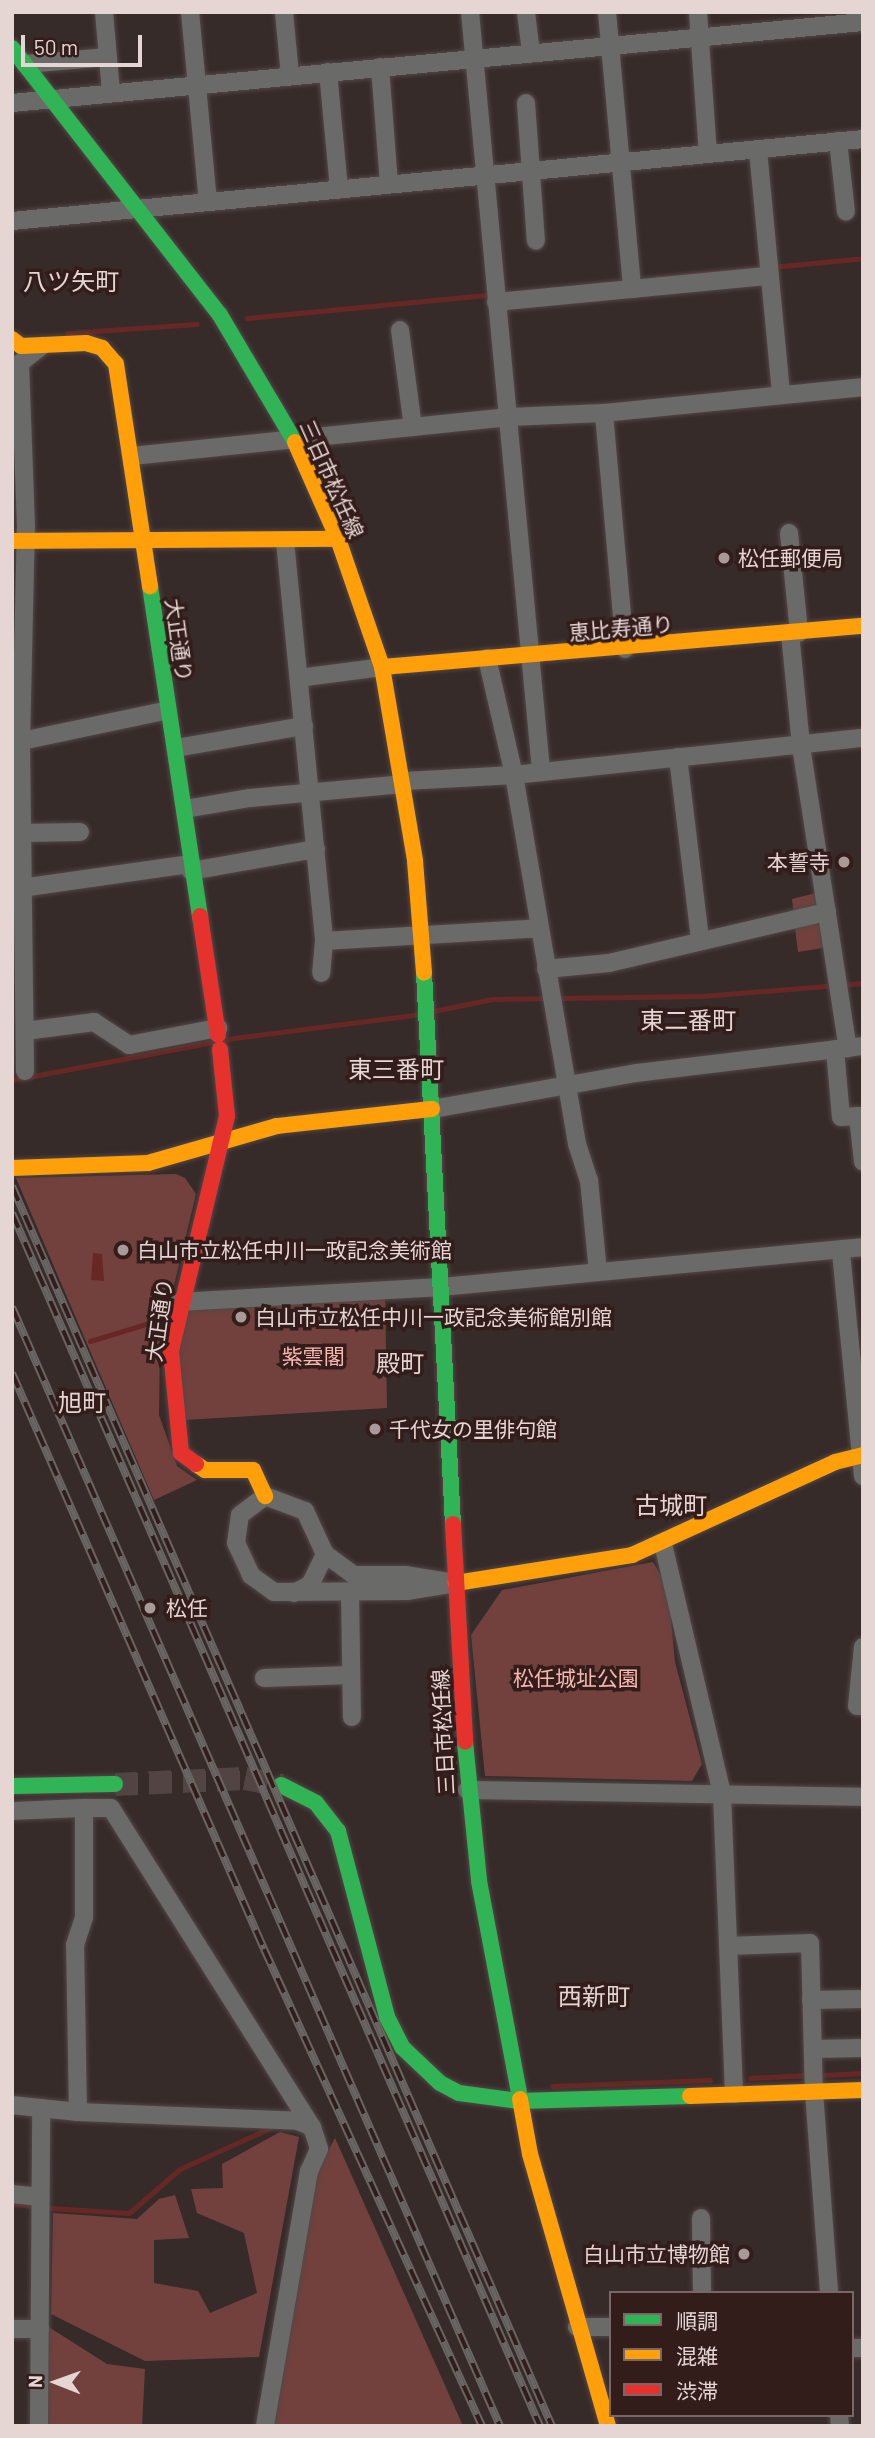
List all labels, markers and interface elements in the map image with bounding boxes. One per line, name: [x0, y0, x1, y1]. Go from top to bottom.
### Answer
scale bar: [24, 21, 145, 65]
text: 50 m: [34, 34, 78, 59]
district label: 八ツ矢町: [23, 267, 119, 295]
street label: 三日市松任線: [295, 416, 369, 542]
place label: 松任郵便局: [738, 545, 843, 571]
marker: 松任郵便局: [716, 550, 732, 566]
street label: 大正通り: [161, 597, 197, 683]
street label: 恵比寿通り: [568, 611, 674, 645]
place label: 本誓寺: [767, 849, 830, 875]
marker: 本誓寺: [836, 854, 852, 870]
district label: 東二番町: [640, 1006, 736, 1034]
district label: 東三番町: [348, 1055, 444, 1083]
place label: 白山市立松任中川一政記念美術館: [137, 1237, 452, 1263]
marker: 白山市立松任中川一政記念美術館: [115, 1242, 131, 1258]
street label: 大正通り: [141, 1277, 177, 1363]
place label: 白山市立松任中川一政記念美術館別館: [255, 1304, 612, 1330]
marker: 白山市立松任中川一政記念美術館別館: [233, 1309, 249, 1325]
park label: 紫雲閣: [282, 1343, 344, 1369]
district label: 殿町: [376, 1349, 424, 1377]
district label: 旭町: [58, 1388, 106, 1416]
place label: 千代女の里俳句館: [389, 1416, 557, 1442]
marker: 千代女の里俳句館: [367, 1421, 383, 1437]
district label: 古城町: [635, 1491, 707, 1519]
place label: 松任: [166, 1595, 208, 1621]
marker: 松任: [140, 1598, 160, 1618]
park label: 松任城址公園: [513, 1665, 639, 1691]
street label: 三日市松任線: [427, 1668, 459, 1796]
district label: 西新町: [558, 1982, 630, 2010]
place label: 白山市立博物館: [583, 2241, 730, 2267]
marker: 白山市立博物館: [736, 2246, 752, 2262]
legend: [609, 2291, 854, 2417]
text: 順調: [676, 2308, 718, 2333]
text: 混雑: [676, 2343, 718, 2368]
north arrow: [21, 2347, 91, 2417]
text: N: [23, 2375, 46, 2388]
text: 渋滞: [676, 2378, 718, 2403]

